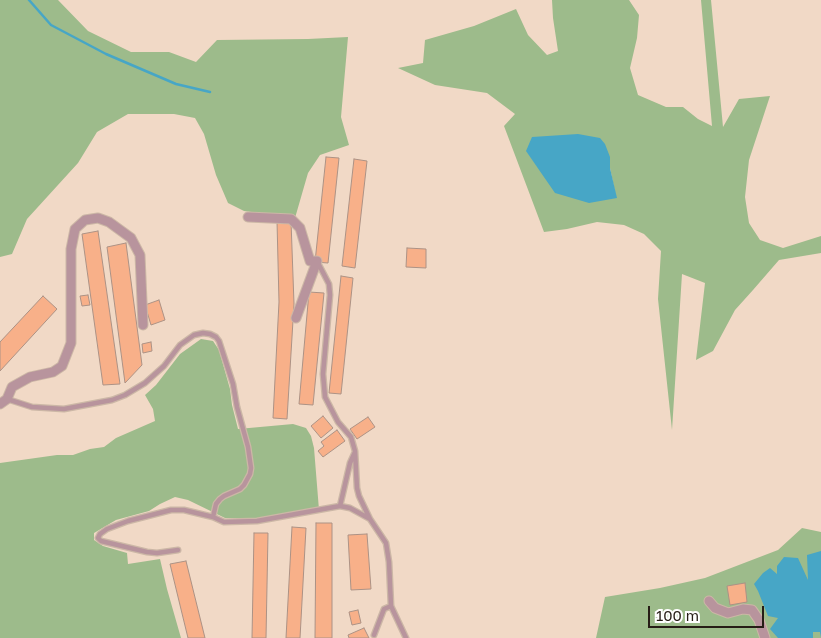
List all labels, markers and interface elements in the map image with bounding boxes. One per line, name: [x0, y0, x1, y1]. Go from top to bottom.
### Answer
scale bar: [651, 596, 767, 628]
text: 100 m: [656, 606, 699, 624]

